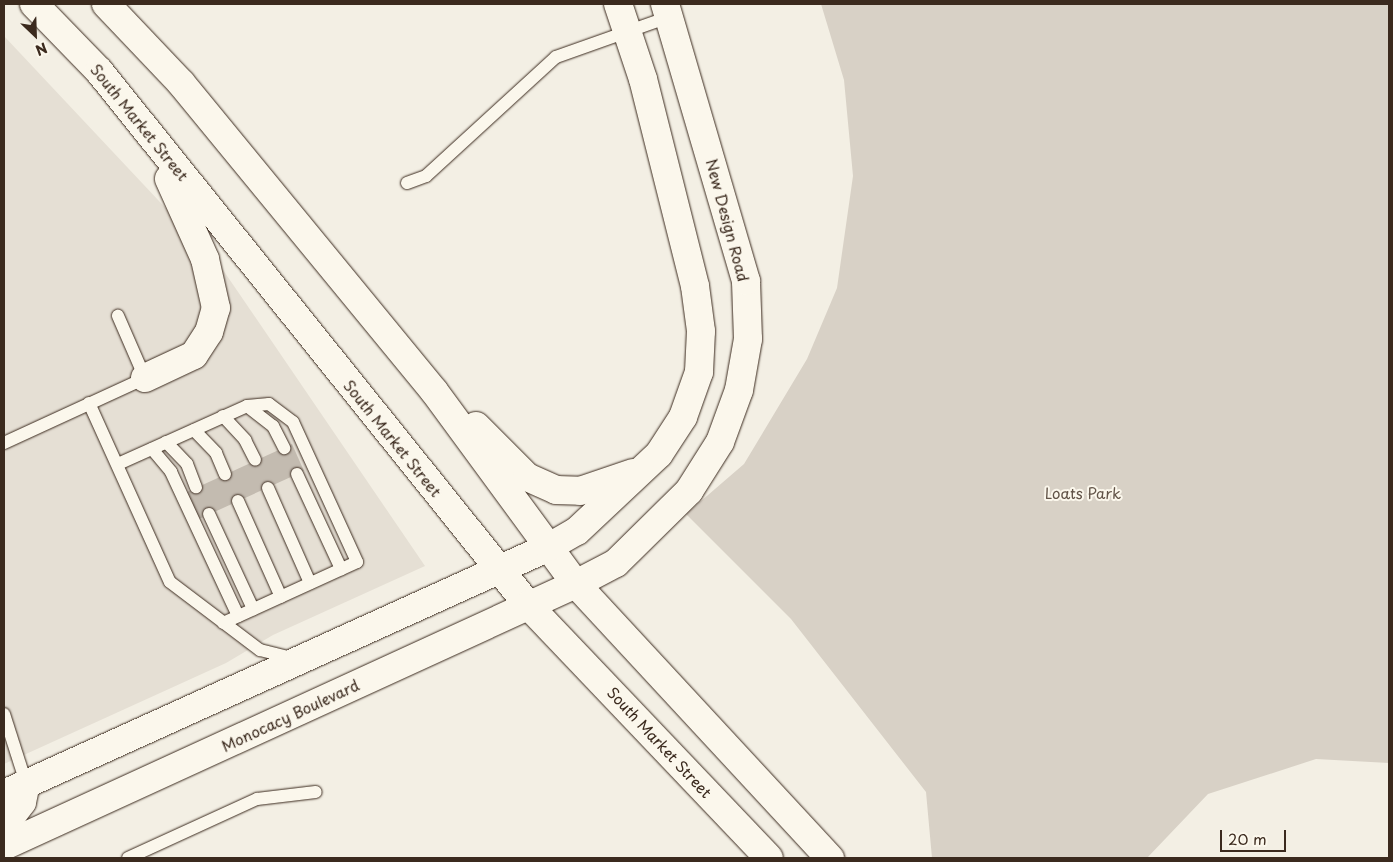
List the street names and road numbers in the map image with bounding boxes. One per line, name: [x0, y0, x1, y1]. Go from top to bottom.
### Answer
street label: South Market Street: [86, 59, 194, 185]
street label: New Design Road: [703, 157, 753, 283]
street label: South Market Street: [339, 375, 447, 501]
street label: Monocacy Boulevard: [218, 675, 362, 755]
street label: South Market Street: [603, 682, 717, 802]

